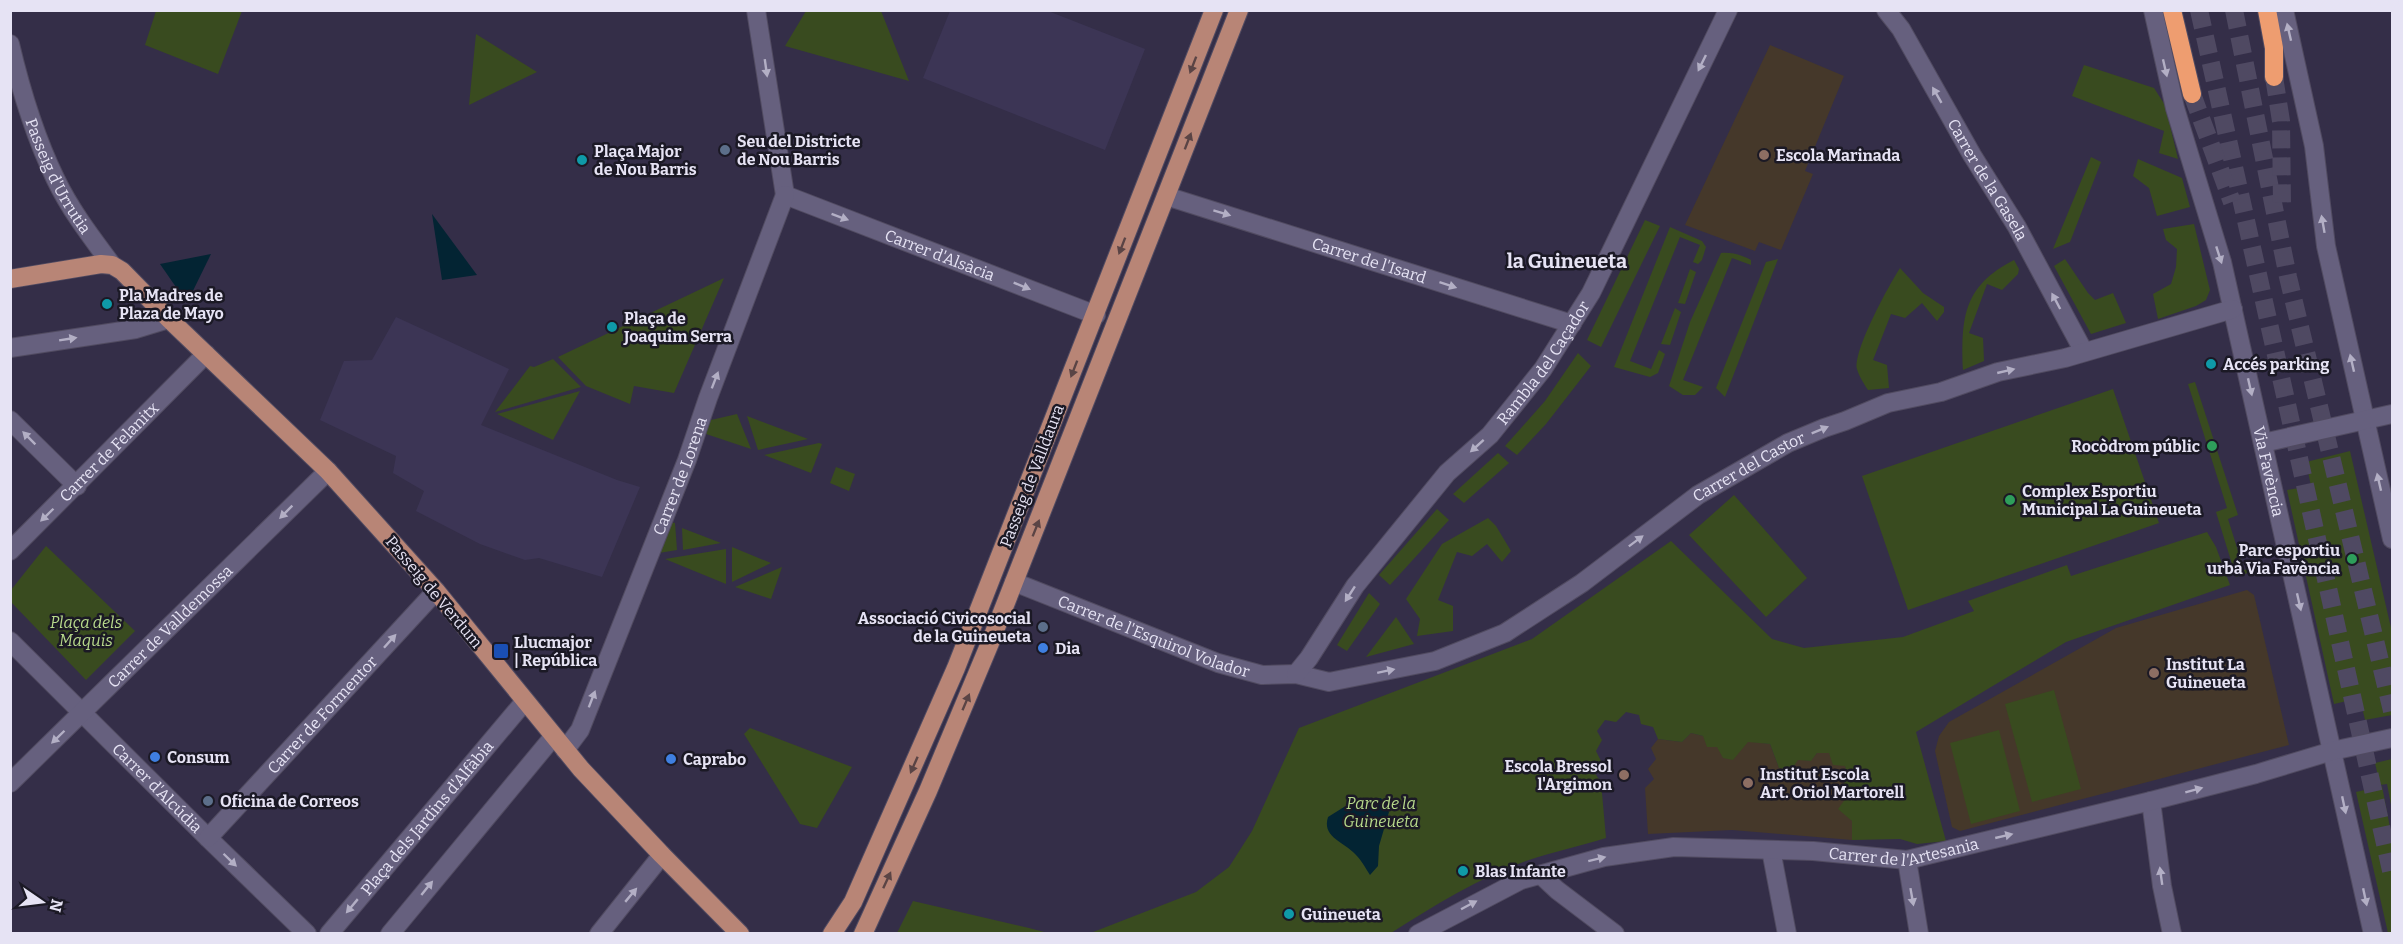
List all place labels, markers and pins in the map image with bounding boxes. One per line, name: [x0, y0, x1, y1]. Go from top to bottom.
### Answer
place label: Seu del Districte de Nou Barris: [737, 132, 861, 169]
place label: Plaça Major de Nou Barris: [594, 142, 697, 179]
marker: Seu del Districte de Nou Barris: [718, 143, 732, 157]
place label: Escola Marinada: [1776, 146, 1900, 165]
marker: Escola Marinada: [1757, 148, 1771, 162]
marker: Plaça Major de Nou Barris: [575, 153, 589, 167]
place label: Pla Madres de Plaza de Mayo: [119, 286, 224, 323]
marker: Pla Madres de Plaza de Mayo: [100, 297, 114, 311]
place label: Plaça de Joaquim Serra: [623, 309, 732, 346]
marker: Plaça de Joaquim Serra: [605, 320, 619, 334]
place label: Accés parking: [2223, 355, 2330, 374]
marker: Accés parking: [2204, 357, 2218, 371]
place label: Rocòdrom públic: [2071, 437, 2200, 456]
marker: Rocòdrom públic: [2205, 439, 2219, 453]
place label: Complex Esportiu Municipal La Guineueta: [2022, 482, 2202, 519]
marker: Complex Esportiu Municipal La Guineueta: [2003, 493, 2017, 507]
place label: Parc esportiu urbà Via Favència: [2207, 541, 2340, 578]
marker: Parc esportiu urbà Via Favència: [2345, 552, 2359, 566]
place label: Associació Civicosocial de la Guineueta: [858, 609, 1031, 646]
marker: Associació Civicosocial de la Guineueta: [1036, 620, 1050, 634]
place label: Llucmajor | República: [514, 633, 597, 670]
place label: Dia: [1055, 639, 1080, 658]
marker: Dia: [1036, 641, 1050, 655]
marker: Llucmajor | República: [492, 642, 510, 660]
place label: Institut La Guineueta: [2166, 655, 2246, 692]
marker: Institut La Guineueta: [2147, 666, 2161, 680]
place label: Consum: [167, 748, 230, 767]
marker: Consum: [148, 750, 162, 764]
place label: Caprabo: [683, 750, 746, 769]
marker: Caprabo: [664, 752, 678, 766]
place label: Escola Bressol l'Argimon: [1505, 757, 1613, 794]
place label: Institut Escola Art. Oriol Martorell: [1760, 765, 1904, 802]
marker: Escola Bressol l'Argimon: [1617, 768, 1631, 782]
marker: Institut Escola Art. Oriol Martorell: [1741, 776, 1755, 790]
place label: Oficina de Correos: [220, 792, 359, 811]
marker: Oficina de Correos: [201, 794, 215, 808]
place label: Blas Infante: [1475, 862, 1566, 881]
marker: Blas Infante: [1456, 864, 1470, 878]
place label: Guineueta: [1301, 905, 1381, 924]
marker: Guineueta: [1282, 907, 1296, 921]

